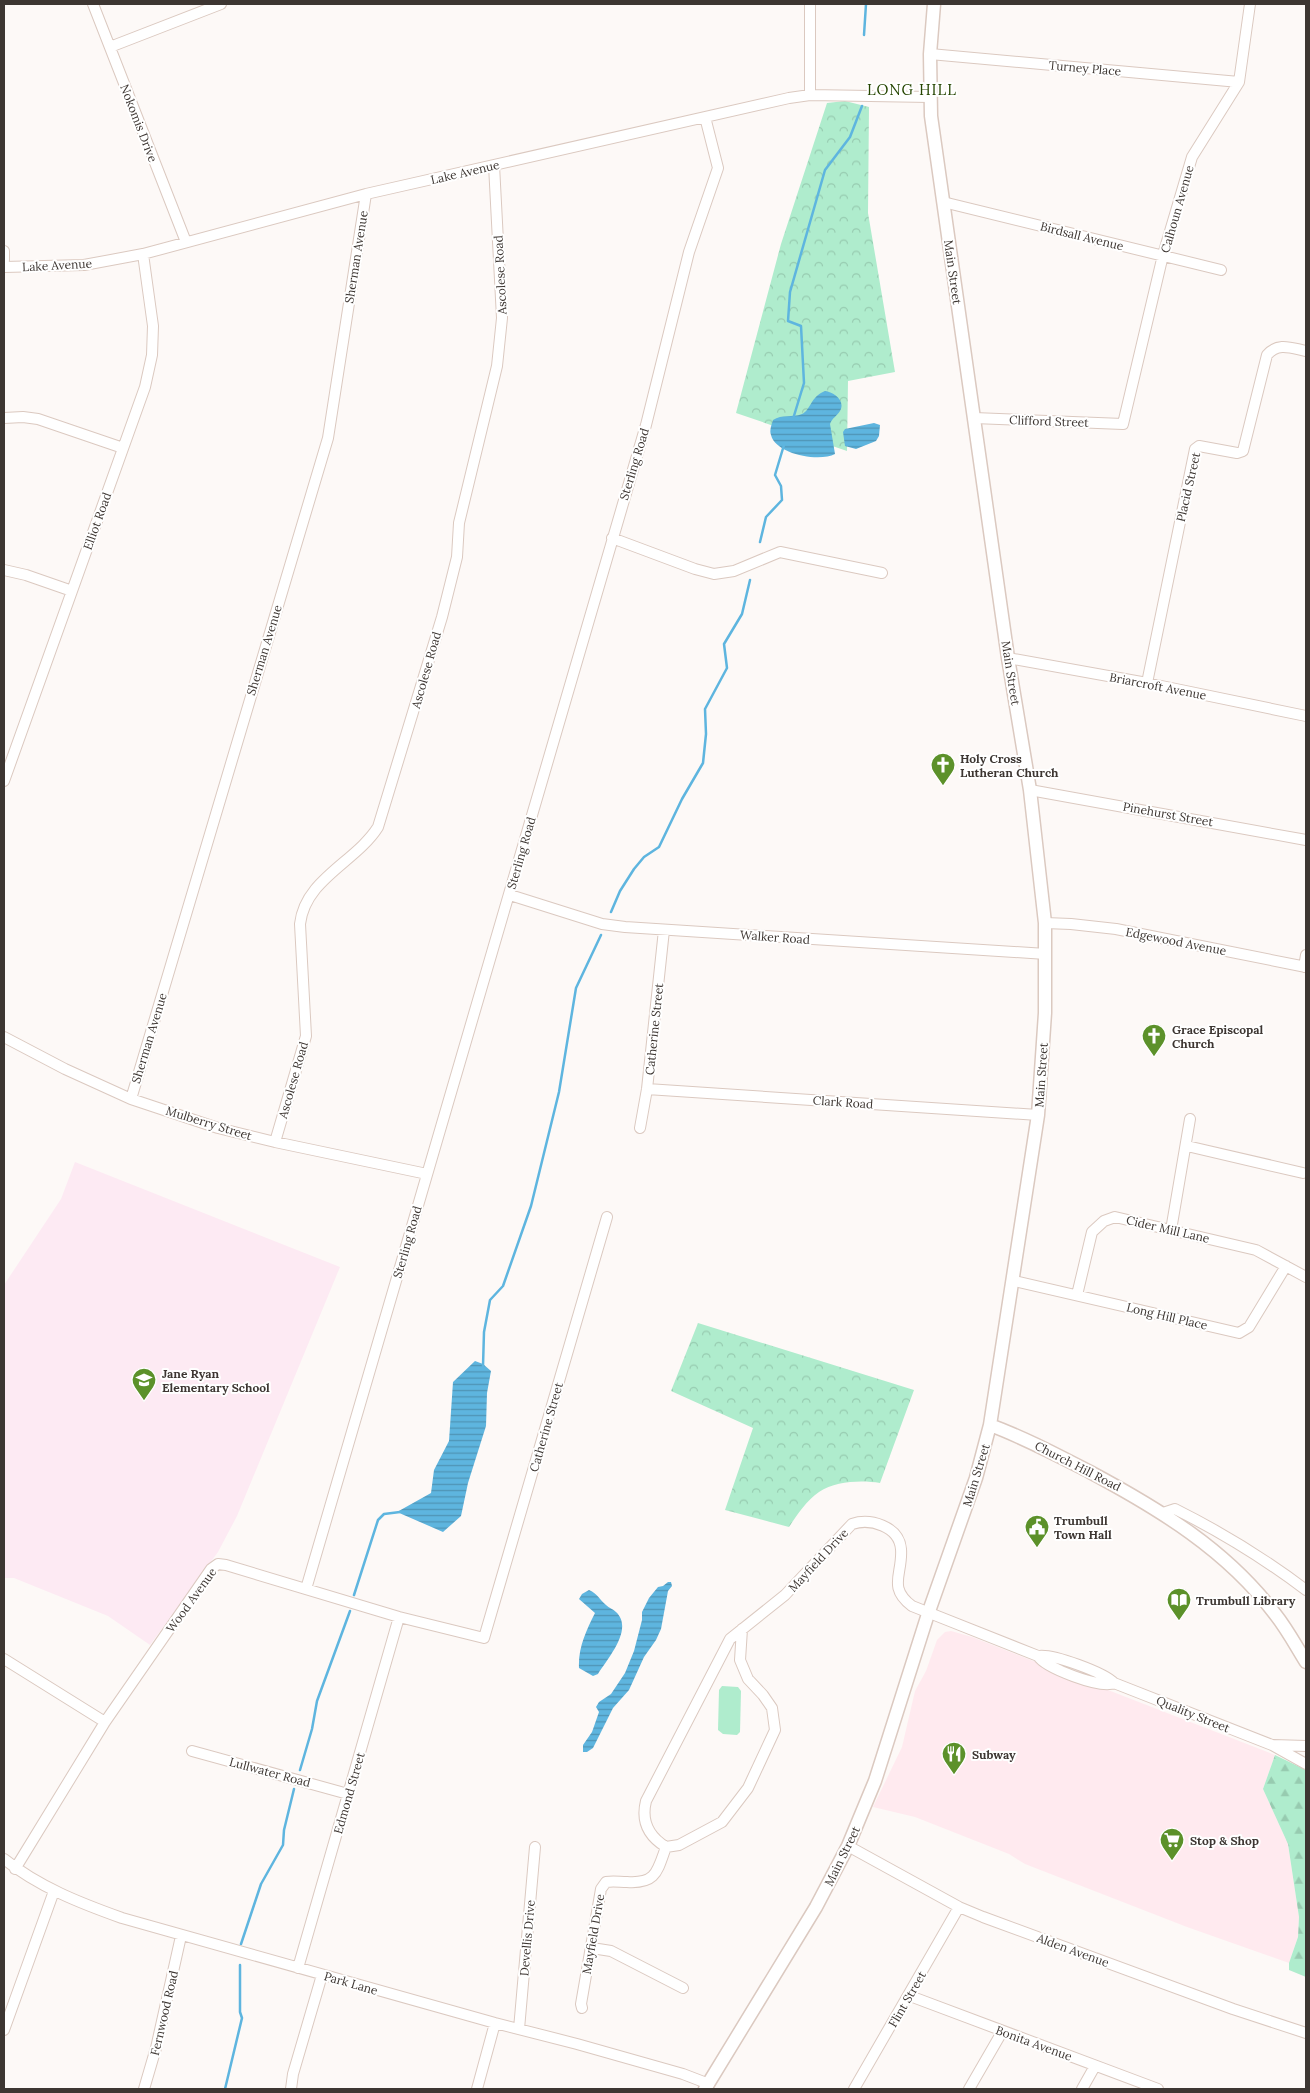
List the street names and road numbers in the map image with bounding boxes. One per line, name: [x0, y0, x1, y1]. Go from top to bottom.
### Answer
street label: Turney Place: [1048, 57, 1122, 79]
street label: Nokomis Drive: [117, 82, 161, 165]
street label: Lake Avenue: [429, 157, 501, 187]
street label: Calhoun Avenue: [1157, 163, 1197, 255]
street label: Sherman Avenue: [341, 209, 371, 304]
street label: Birdsall Avenue: [1039, 218, 1126, 254]
street label: Ascolese Road: [490, 235, 510, 316]
street label: Main Street: [941, 239, 965, 306]
street label: Lake Avenue: [22, 256, 93, 274]
street label: Clifford Street: [1009, 412, 1089, 430]
street label: Sterling Road: [616, 426, 652, 502]
street label: Placid Street: [1173, 450, 1203, 523]
street label: Elliot Road: [80, 490, 114, 552]
street label: Sherman Avenue: [243, 602, 285, 697]
street label: Ascolese Road: [408, 630, 444, 711]
street label: Main Street: [999, 640, 1024, 707]
street label: Briarcroft Avenue: [1108, 669, 1208, 703]
street label: Pinehurst Street: [1122, 799, 1215, 829]
street label: Sterling Road: [504, 815, 538, 891]
street label: Edgewood Avenue: [1124, 924, 1228, 958]
street label: Walker Road: [740, 927, 810, 947]
street label: Catherine Street: [642, 982, 666, 1076]
street label: Sherman Avenue: [128, 990, 170, 1085]
street label: Ascolese Road: [275, 1040, 311, 1121]
street label: Main Street: [1031, 1042, 1051, 1108]
street label: Clark Road: [812, 1092, 874, 1112]
street label: Mulberry Street: [164, 1103, 254, 1143]
street label: Sterling Road: [390, 1204, 424, 1280]
street label: Cider Mill Lane: [1125, 1212, 1212, 1246]
street label: Long Hill Place: [1125, 1299, 1210, 1333]
street label: Catherine Street: [526, 1380, 566, 1473]
street label: Church Hill Road: [1032, 1438, 1124, 1494]
street label: Main Street: [959, 1441, 993, 1508]
street label: Mayfield Drive: [785, 1525, 851, 1595]
street label: Wood Avenue: [162, 1564, 220, 1635]
street label: Quality Street: [1154, 1692, 1232, 1736]
street label: Edmond Street: [330, 1750, 368, 1835]
street label: Lullwater Road: [228, 1754, 312, 1790]
street label: Main Street: [821, 1823, 863, 1889]
street label: Mayfield Drive: [579, 1892, 608, 1975]
street label: Devellis Drive: [516, 1899, 538, 1977]
street label: Alden Avenue: [1034, 1930, 1112, 1970]
street label: Park Lane: [322, 1968, 380, 1998]
street label: Flint Street: [885, 1968, 929, 2030]
street label: Fernwood Road: [147, 1969, 181, 2057]
street label: Bonita Avenue: [994, 2022, 1075, 2064]

